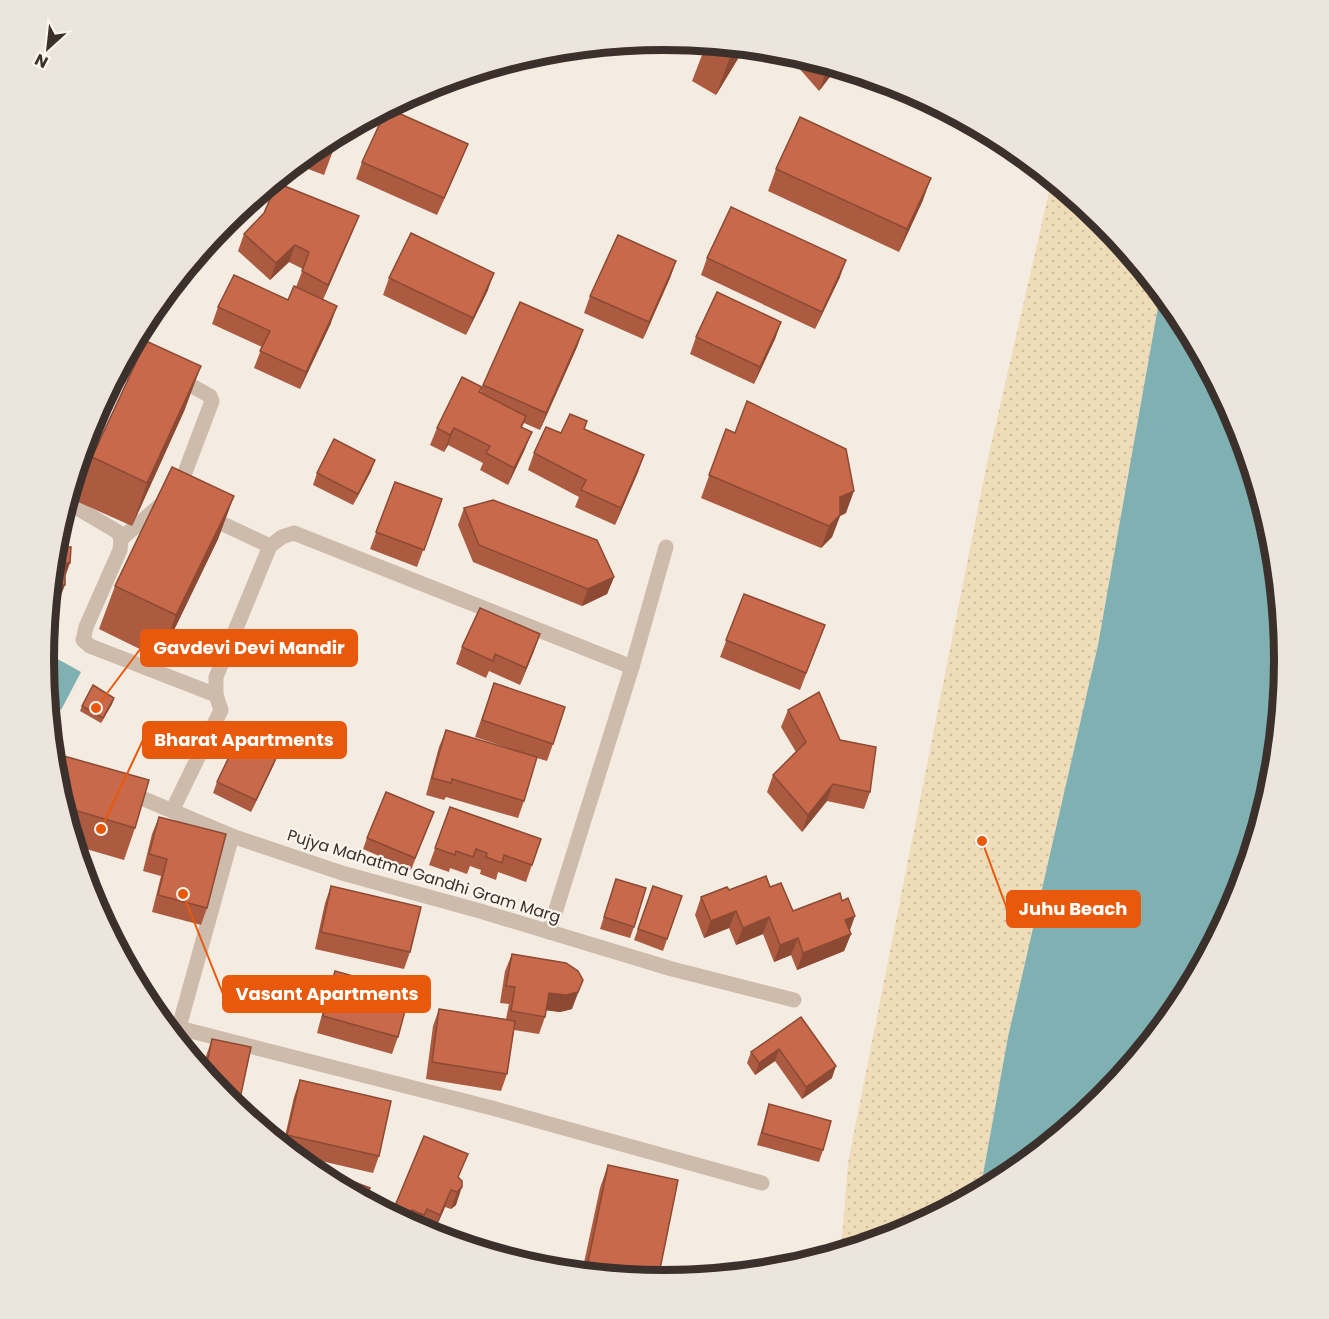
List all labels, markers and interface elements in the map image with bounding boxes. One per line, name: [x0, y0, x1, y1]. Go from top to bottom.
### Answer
north arrow: [18, 18, 78, 78]
text: N: [31, 48, 52, 74]
callout: Gavdevi Devi Mandir: [141, 630, 357, 666]
text: Gavdevi Devi Mandir: [153, 635, 345, 660]
callout: Bharat Apartments: [143, 722, 346, 758]
text: Bharat Apartments: [154, 727, 334, 752]
street label: Pujya Mahatma Gandhi Gram Marg: [284, 823, 564, 929]
callout: Juhu Beach: [1007, 891, 1140, 927]
text: Juhu Beach: [1019, 896, 1127, 921]
callout: Vasant Apartments: [223, 976, 430, 1012]
text: Vasant Apartments: [235, 981, 419, 1006]

